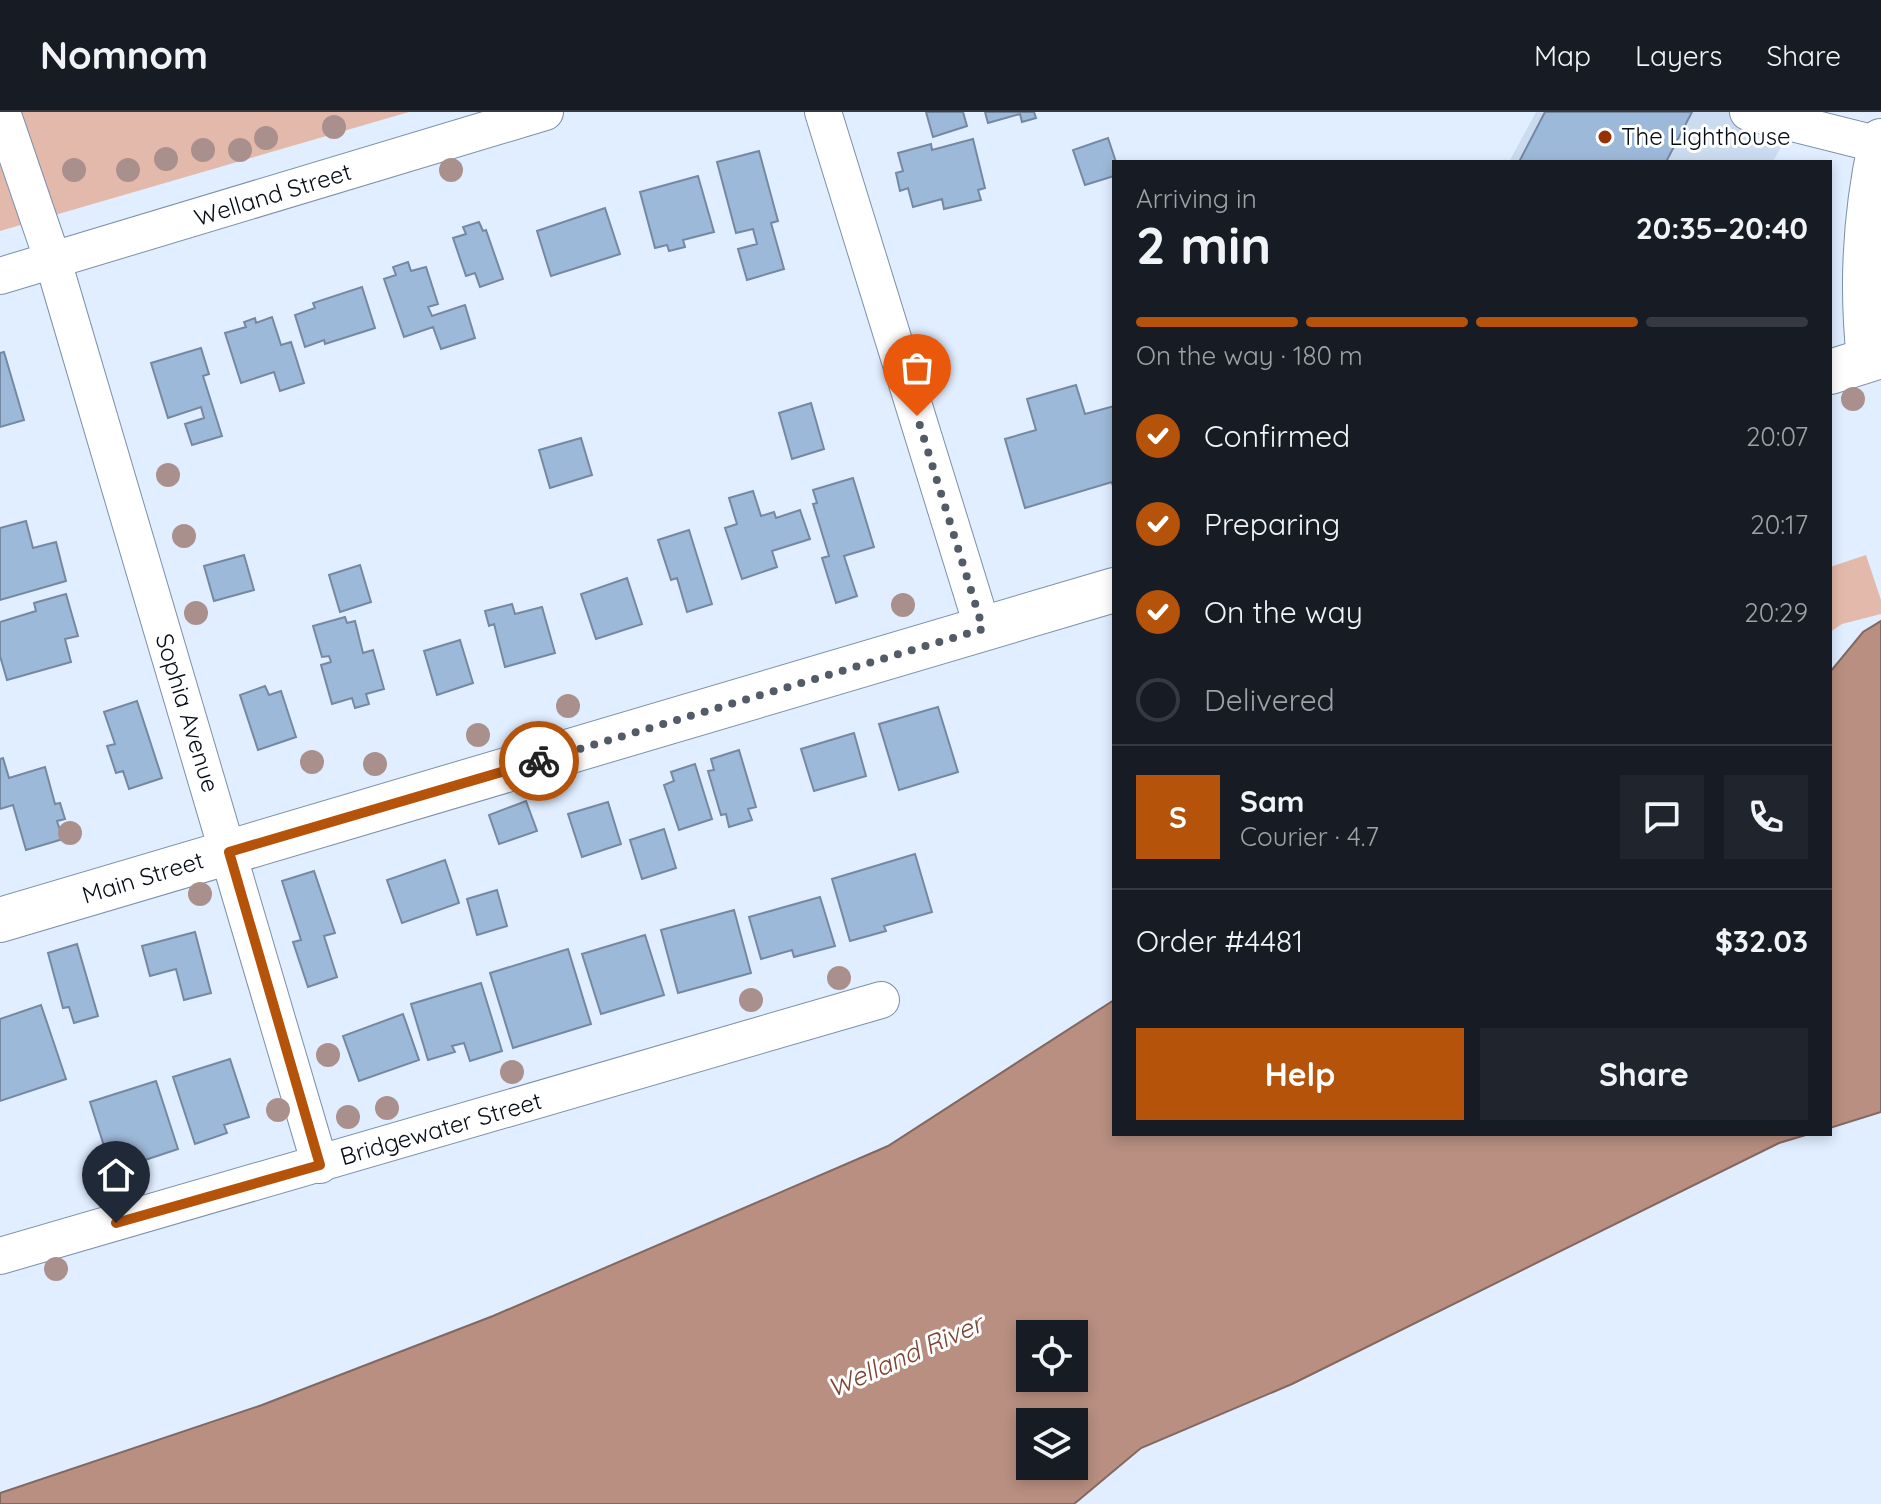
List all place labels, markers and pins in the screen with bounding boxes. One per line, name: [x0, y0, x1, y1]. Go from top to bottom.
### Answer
place label: The Lighthouse: [1621, 121, 1791, 151]
marker: The Lighthouse: [1596, 128, 1614, 146]
pin: [883, 334, 951, 416]
pin: [82, 1141, 150, 1223]

